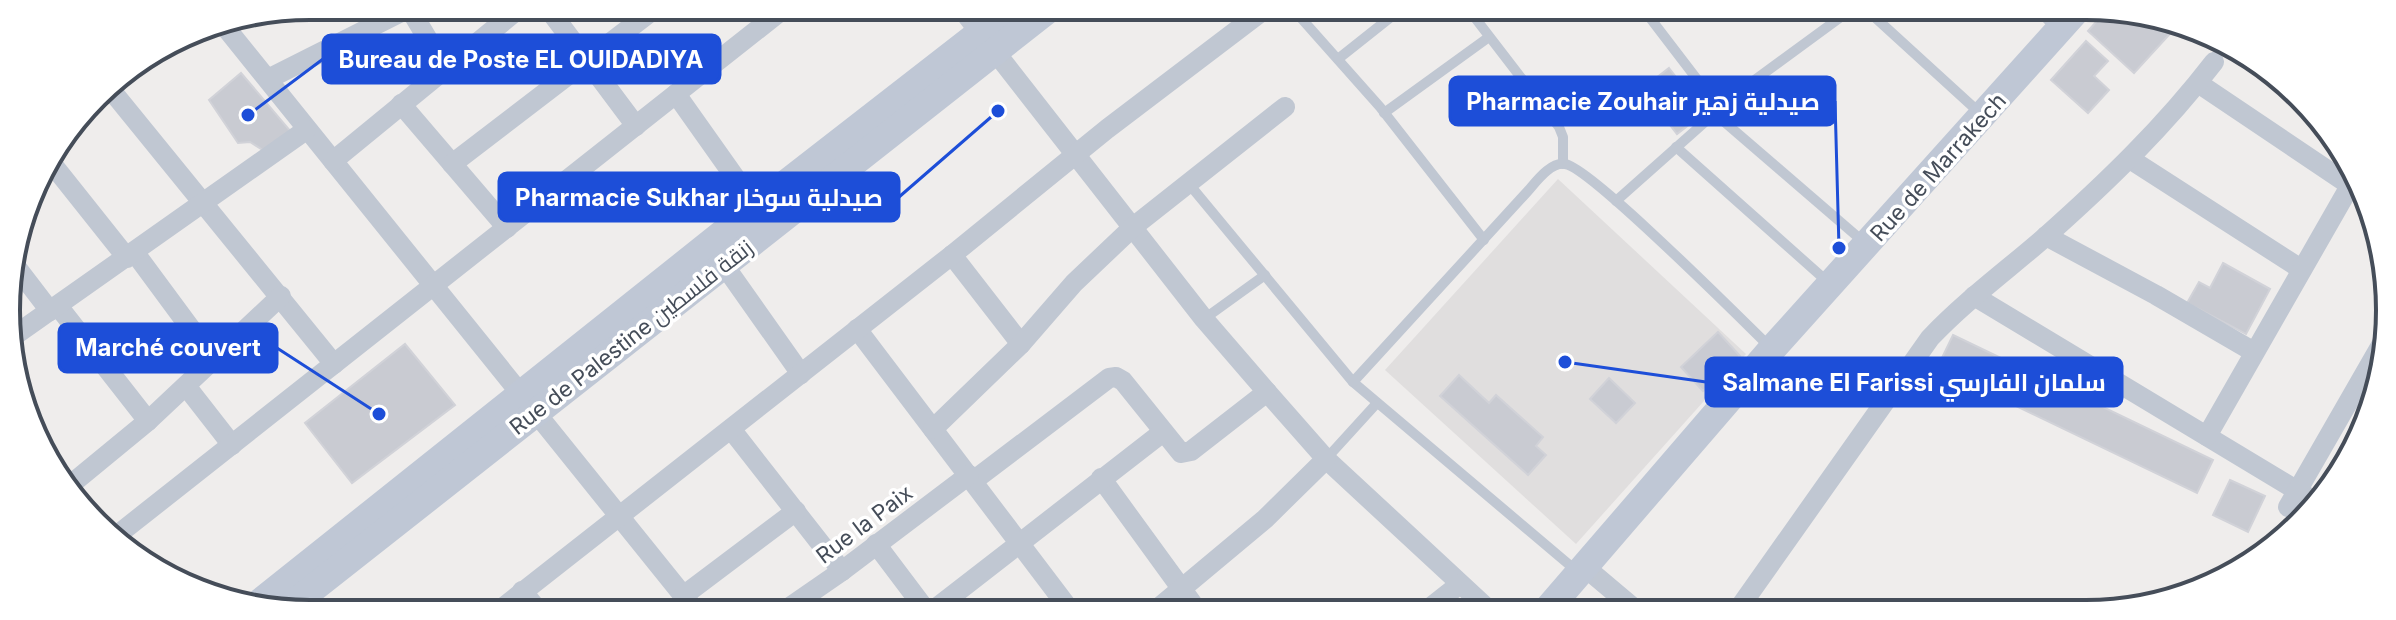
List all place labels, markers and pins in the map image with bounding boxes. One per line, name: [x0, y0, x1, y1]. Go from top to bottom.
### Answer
callout: Bureau de Poste EL OUIDADIYA: [323, 35, 720, 83]
callout: Pharmacie Zouhair صيدلية زهير: [1450, 77, 1835, 125]
callout: Pharmacie Sukhar صيدلية سوخار: [499, 173, 899, 221]
callout: Marché couvert: [59, 324, 277, 372]
callout: Salmane El Farissi سلمان الفارسي: [1706, 358, 2122, 406]

